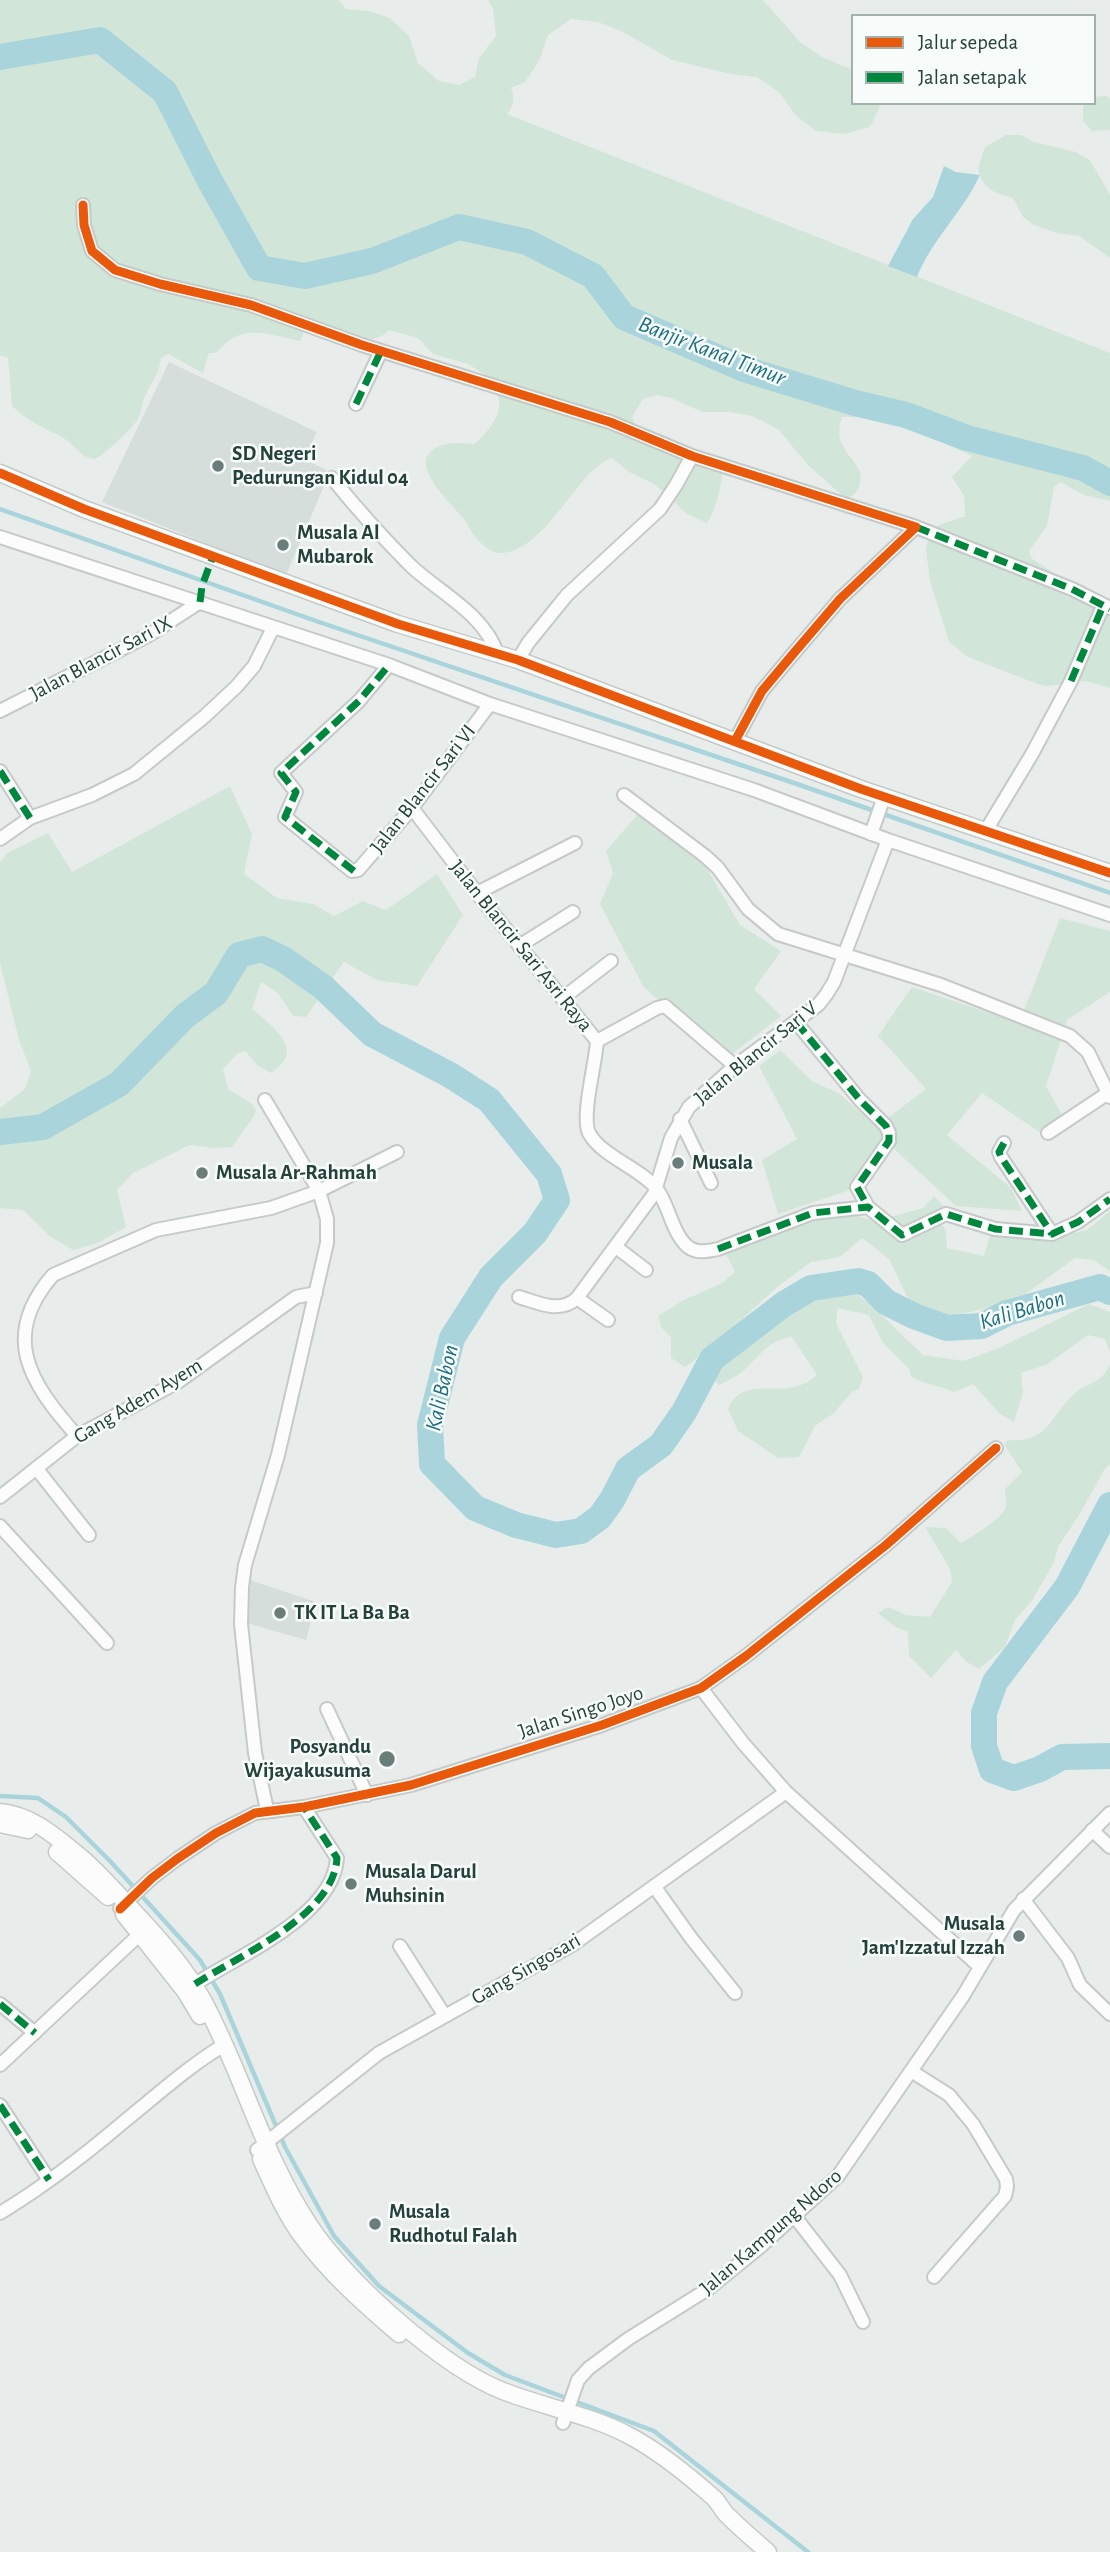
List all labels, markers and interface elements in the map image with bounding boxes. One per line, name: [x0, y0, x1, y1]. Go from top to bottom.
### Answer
legend: [851, 14, 1096, 105]
text: Jalur sepeda: [918, 32, 1018, 53]
text: Jalan setapak: [918, 67, 1027, 88]
water label: Banjir Kanal Timur: [634, 310, 790, 392]
place label: SD Negeri Pedurungan Kidul 04: [232, 441, 409, 491]
marker: SD Negeri Pedurungan Kidul 04: [210, 458, 226, 474]
place label: Musala Al Mubarok: [297, 520, 380, 570]
marker: Musala Al Mubarok: [275, 537, 291, 553]
street label: Jalan Blancir Sari IX: [26, 610, 176, 706]
street label: Jalan Blancir Sari VI: [365, 719, 481, 859]
street label: Jalan Blancir Sari Asri Raya: [444, 855, 598, 1037]
street label: Jalan Blancir Sari V: [689, 996, 823, 1110]
place label: Musala: [692, 1150, 753, 1176]
marker: Musala: [670, 1155, 686, 1171]
place label: Musala Ar-Rahmah: [216, 1160, 377, 1186]
marker: Musala Ar-Rahmah: [194, 1165, 210, 1181]
water label: Kali Babon: [976, 1284, 1068, 1336]
water label: Kali Babon: [419, 1342, 465, 1434]
street label: Gang Adem Ayem: [69, 1353, 207, 1449]
place label: TK IT La Ba Ba: [294, 1600, 410, 1626]
marker: TK IT La Ba Ba: [272, 1605, 288, 1621]
street label: Jalan Singo Joyo: [515, 1680, 647, 1744]
place label: Posyandu Wijayakusuma: [244, 1734, 371, 1784]
marker: Posyandu Wijayakusuma: [377, 1749, 397, 1769]
place label: Musala Darul Muhsinin: [365, 1859, 477, 1909]
marker: Musala Darul Muhsinin: [343, 1876, 359, 1892]
place label: Musala Jam'Izzatul Izzah: [862, 1911, 1005, 1961]
street label: Gang Singosari: [467, 1928, 585, 2010]
marker: Musala Jam'Izzatul Izzah: [1011, 1928, 1027, 1944]
street label: Jalan Kampung Ndoro: [695, 2163, 847, 2301]
place label: Musala Rudhotul Falah: [389, 2199, 517, 2249]
marker: Musala Rudhotul Falah: [367, 2216, 383, 2232]

